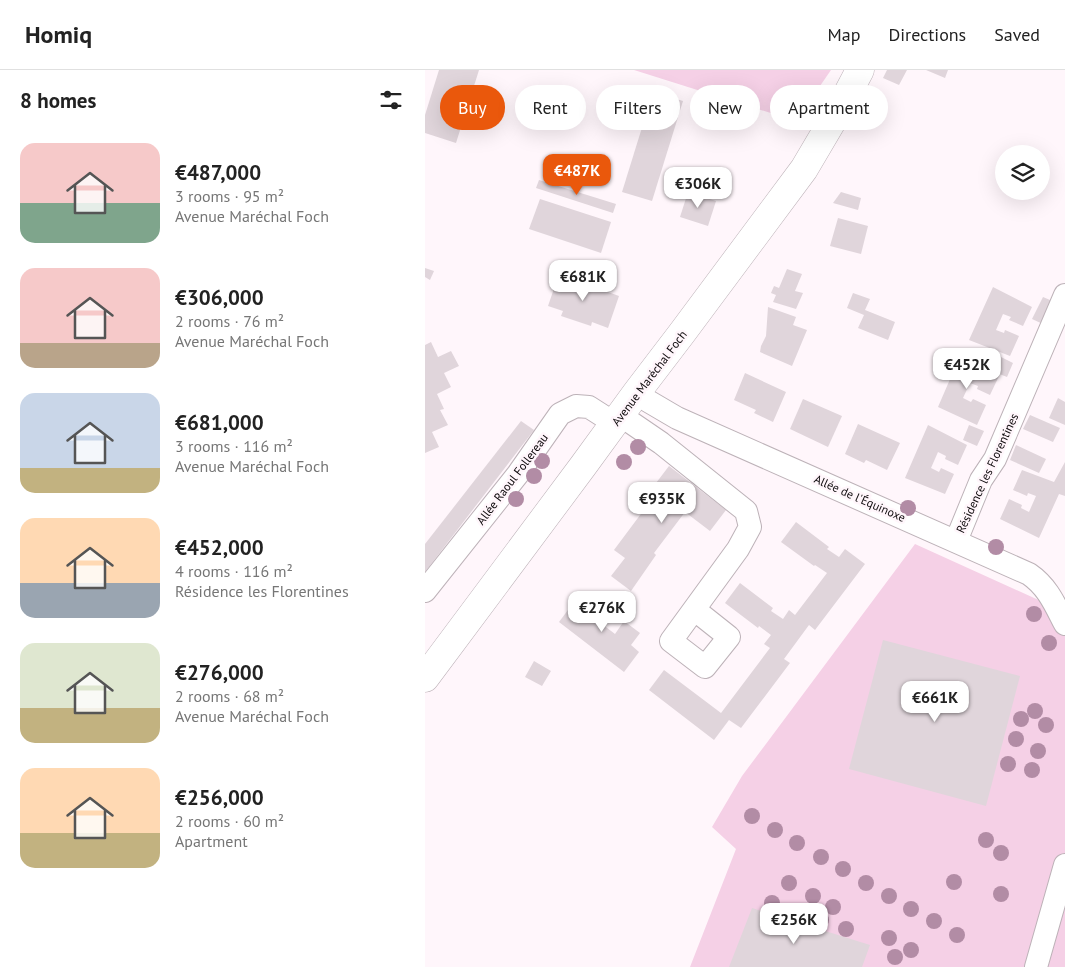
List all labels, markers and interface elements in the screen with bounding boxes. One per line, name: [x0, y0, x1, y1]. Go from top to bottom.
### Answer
text: Homiq: [25, 19, 92, 50]
text: Map: [828, 23, 860, 46]
text: Directions: [888, 23, 966, 46]
text: Saved: [994, 23, 1040, 46]
chip: Buy: [440, 85, 505, 130]
chip: Rent: [515, 85, 586, 130]
chip: Filters: [596, 85, 680, 130]
chip: New: [690, 85, 760, 130]
chip: Apartment: [770, 85, 888, 130]
icon: filters: [377, 86, 405, 114]
text: 8 homes: [20, 87, 96, 114]
map controls: [995, 145, 1050, 200]
button: layers: [995, 145, 1050, 200]
pin: €487K: [542, 154, 612, 196]
text: €487,000: [175, 159, 261, 186]
text: €487K: [554, 160, 600, 180]
icon: home: [60, 163, 120, 223]
pin: €306K: [663, 166, 733, 209]
text: €306K: [675, 173, 721, 193]
text: 3 rooms · 95 m²: [175, 186, 284, 206]
text: Avenue Maréchal Foch: [175, 206, 329, 226]
pin: €681K: [548, 260, 618, 302]
text: €681K: [560, 266, 606, 286]
text: €306,000: [175, 284, 264, 311]
icon: home: [60, 288, 120, 348]
text: 2 rooms · 76 m²: [175, 311, 284, 331]
street label: Avenue Maréchal Foch: [608, 327, 690, 429]
text: Avenue Maréchal Foch: [175, 331, 329, 351]
pin: €452K: [932, 348, 1002, 390]
text: €452K: [944, 354, 990, 374]
text: €681,000: [175, 409, 264, 436]
street label: Résidence les Florentines: [953, 411, 1021, 535]
icon: home: [60, 413, 120, 473]
street label: Allée Raoul Follereau: [473, 430, 551, 528]
text: 3 rooms · 116 m²: [175, 436, 293, 456]
text: Avenue Maréchal Foch: [175, 456, 329, 476]
street label: Allée de l'Équinoxe: [812, 471, 908, 525]
pin: €935K: [627, 482, 697, 524]
text: €935K: [639, 488, 685, 508]
text: €452,000: [175, 534, 264, 561]
icon: home: [60, 538, 120, 598]
text: 4 rooms · 116 m²: [175, 561, 293, 581]
text: Résidence les Florentines: [175, 581, 349, 601]
pin: €276K: [567, 590, 637, 633]
text: €276K: [579, 597, 625, 617]
text: €276,000: [175, 659, 264, 686]
icon: home: [60, 663, 120, 723]
pin: €661K: [900, 680, 970, 723]
text: 2 rooms · 68 m²: [175, 686, 284, 706]
text: €661K: [912, 687, 958, 707]
text: Avenue Maréchal Foch: [175, 706, 329, 726]
text: €256,000: [175, 784, 264, 811]
icon: home: [60, 788, 120, 848]
text: 2 rooms · 60 m²: [175, 811, 284, 831]
text: Apartment: [175, 831, 248, 851]
pin: €256K: [759, 902, 829, 945]
text: €256K: [771, 909, 817, 929]

